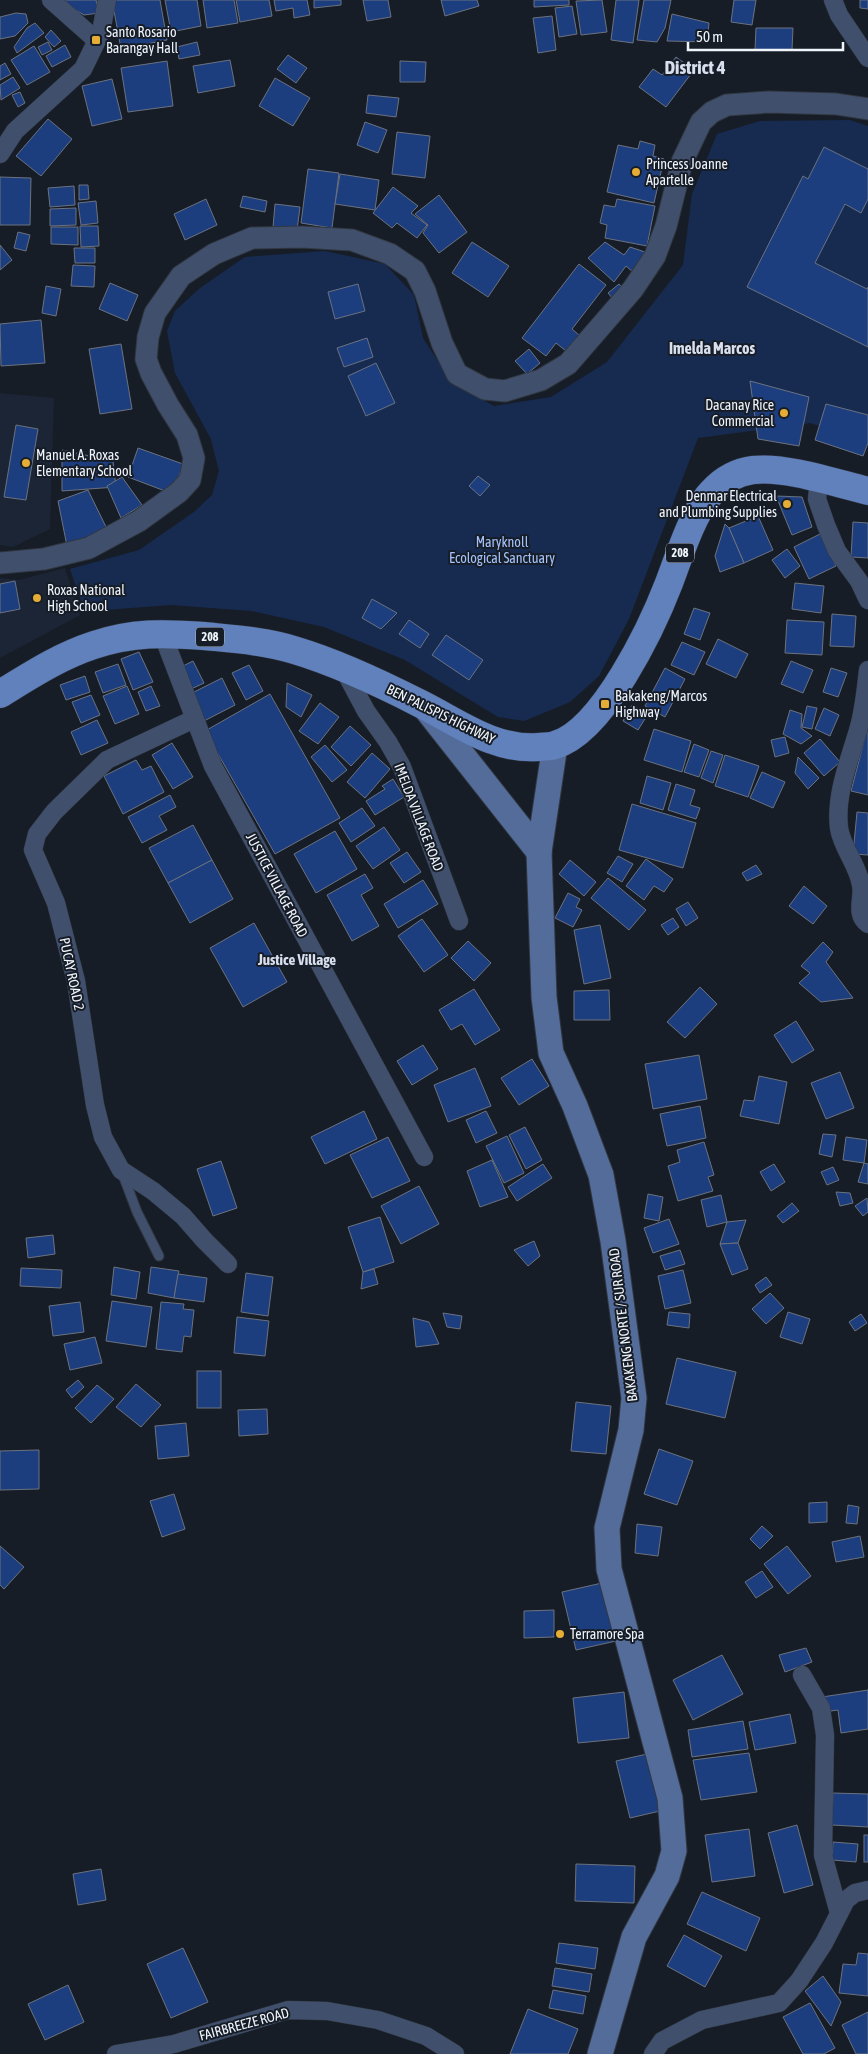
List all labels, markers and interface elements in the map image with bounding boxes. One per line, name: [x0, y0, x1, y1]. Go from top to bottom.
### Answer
scale bar: [688, 20, 843, 52]
place label: Santo Rosario Barangay Hall: [106, 24, 179, 56]
text: 50 m: [696, 28, 723, 45]
marker: Santo Rosario Barangay Hall: [90, 34, 102, 46]
district label: District 4: [664, 56, 726, 78]
place label: Princess Joanne Apartelle: [646, 156, 728, 188]
marker: Princess Joanne Apartelle: [630, 166, 642, 178]
district label: Imelda Marcos: [669, 339, 755, 357]
place label: Dacanay Rice Commercial: [705, 397, 774, 429]
marker: Dacanay Rice Commercial: [778, 407, 790, 419]
place label: Manuel A. Roxas Elementary School: [36, 447, 132, 479]
marker: Manuel A. Roxas Elementary School: [20, 457, 32, 469]
place label: Denmar Electrical and Plumbing Supplies: [659, 488, 777, 520]
marker: Denmar Electrical and Plumbing Supplies: [781, 498, 793, 510]
park label: Maryknoll Ecological Sanctuary: [449, 534, 555, 566]
road number: 208: [666, 544, 694, 562]
place label: Roxas National High School: [47, 582, 125, 614]
marker: Roxas National High School: [31, 592, 43, 604]
road number: 208: [196, 628, 224, 646]
street label: BEN PALISPIS HIGHWAY: [384, 681, 498, 748]
place label: Bakakeng/Marcos Highway: [615, 688, 707, 720]
marker: Bakakeng/Marcos Highway: [599, 698, 611, 710]
street label: IMELDA VILLAGE ROAD: [391, 761, 447, 873]
street label: JUSTICE VILLAGE ROAD: [243, 830, 311, 940]
street label: PUCAY ROAD 2: [56, 936, 88, 1012]
district label: Justice Village: [257, 951, 336, 968]
street label: BAKAKENG NORTE / SUR ROAD: [606, 1247, 640, 1403]
place label: Terramore Spa: [570, 1626, 644, 1642]
marker: Terramore Spa: [554, 1628, 566, 1640]
street label: FAIRBREEZE ROAD: [197, 2004, 291, 2044]

